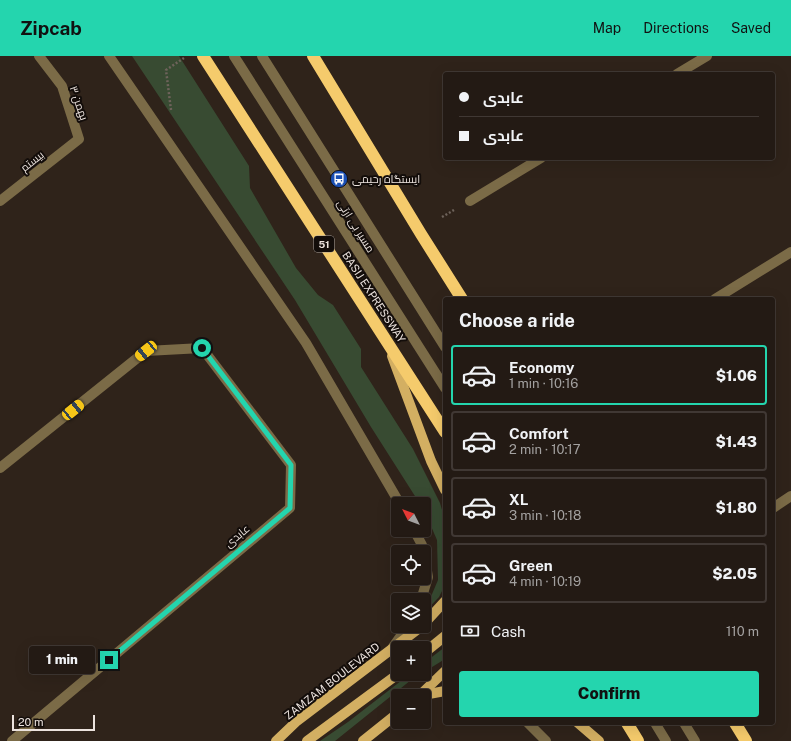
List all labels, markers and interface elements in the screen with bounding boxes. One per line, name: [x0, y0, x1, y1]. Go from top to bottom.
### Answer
text: Zipcab: [20, 17, 82, 39]
text: Map: [593, 20, 621, 36]
text: Directions: [643, 20, 709, 36]
text: Saved: [731, 20, 771, 36]
street label: بهمن ۳: [67, 84, 90, 122]
text: عابدی: [483, 89, 524, 106]
text: عابدی: [483, 127, 524, 144]
street label: بیستم: [18, 148, 47, 175]
bus stop icon: ایستگاه رحیمی: [329, 169, 349, 189]
place label: ایستگاه رحیمی: [352, 173, 420, 186]
street label: مسیر بی ارتی: [334, 198, 377, 255]
road number: 51: [314, 236, 334, 252]
street label: BASIJ EXPRESSWAY: [340, 249, 408, 345]
text: Choose a ride: [459, 310, 575, 331]
car: [133, 339, 159, 363]
route start: [193, 339, 211, 357]
icon: car: [461, 357, 497, 393]
text: Economy: [509, 359, 574, 376]
text: $1.06: [716, 367, 757, 384]
text: 1 min · 10:16: [509, 376, 578, 391]
car: [60, 398, 86, 422]
icon: car: [461, 423, 497, 459]
text: Comfort: [509, 425, 569, 442]
text: $1.43: [715, 433, 757, 450]
text: 2 min · 10:17: [509, 442, 580, 457]
icon: car: [461, 489, 497, 525]
text: XL: [509, 491, 528, 508]
north arrow: [391, 497, 431, 537]
map controls: [391, 497, 431, 729]
text: $1.80: [716, 499, 757, 516]
text: 3 min · 10:18: [509, 508, 582, 523]
street label: عابدی: [222, 522, 252, 551]
button: locate: [391, 545, 431, 585]
icon: car: [461, 555, 497, 591]
text: Green: [509, 557, 553, 574]
text: $2.05: [712, 565, 757, 582]
text: 4 min · 10:19: [509, 574, 581, 589]
button: layers: [391, 593, 431, 633]
icon: cash: [459, 620, 481, 642]
text: Cash: [491, 623, 526, 640]
text: 110 m: [726, 624, 759, 639]
street label: ZAMZAM BOULEVARD: [282, 640, 382, 722]
button: +: [391, 641, 431, 681]
callout: 1 min: [29, 646, 95, 674]
route end: [100, 651, 118, 669]
text: 1 min: [46, 652, 78, 667]
button: Confirm: [459, 671, 759, 717]
button: −: [391, 689, 431, 729]
scale bar: [12, 713, 95, 732]
text: 20 m: [18, 716, 43, 728]

